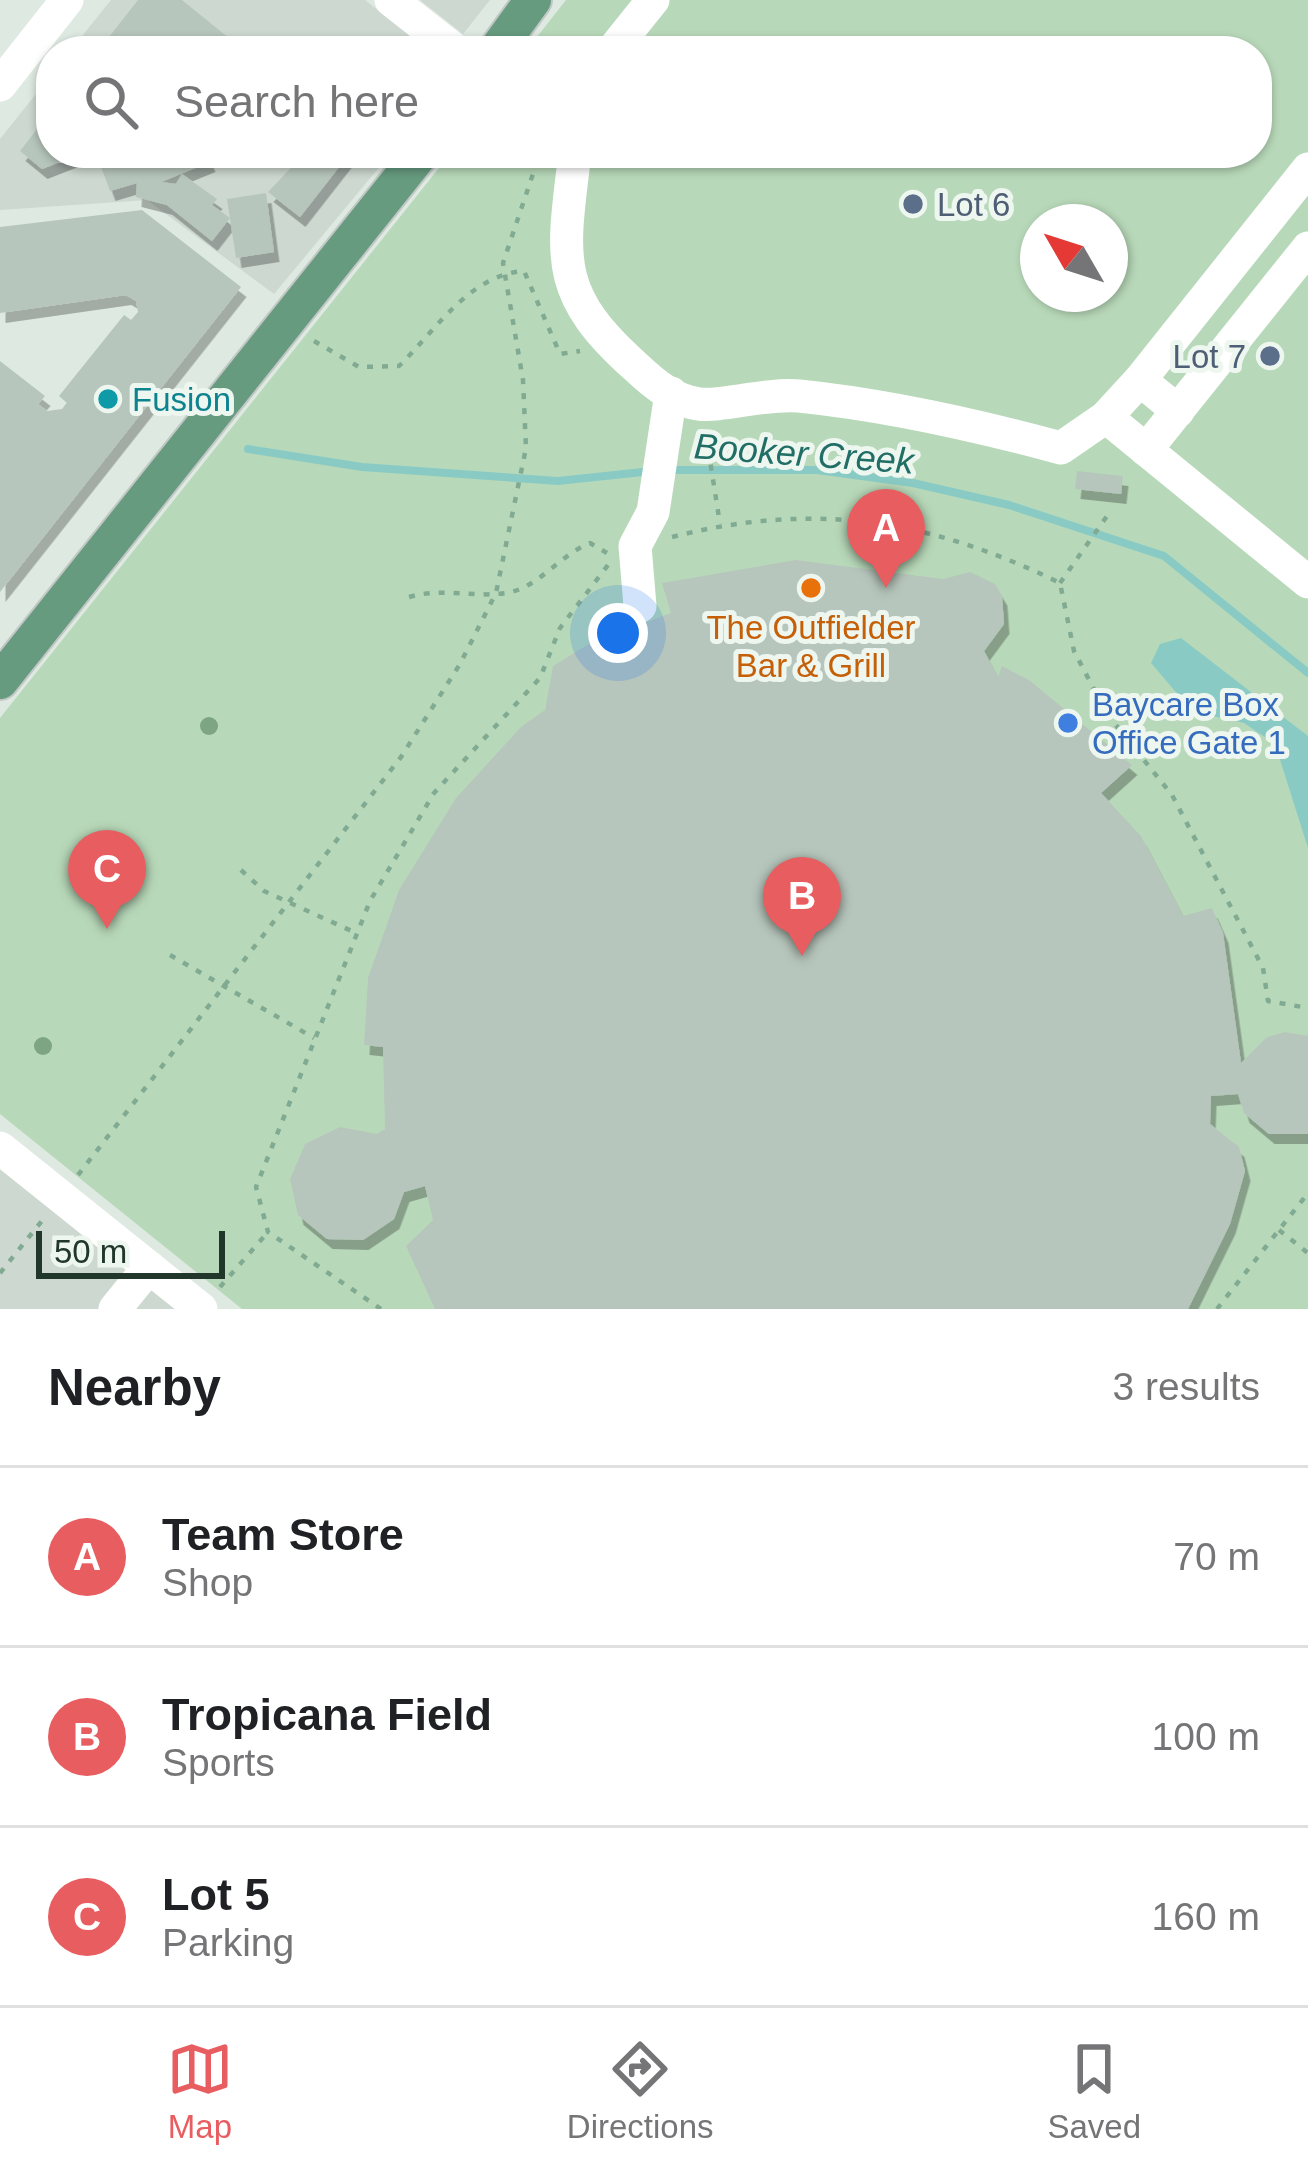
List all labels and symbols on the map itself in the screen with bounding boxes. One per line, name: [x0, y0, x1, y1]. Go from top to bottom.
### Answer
place label: Lot 6: [937, 186, 1010, 223]
marker: Lot 6: [900, 191, 926, 217]
north arrow: [1020, 204, 1128, 312]
place label: Lot 7: [1173, 338, 1246, 375]
marker: Lot 7: [1257, 343, 1283, 369]
place label: Fusion: [132, 381, 231, 418]
marker: Fusion: [95, 386, 121, 412]
water label: Booker Creek: [693, 425, 917, 482]
pin: A: [847, 489, 925, 588]
marker: The Outfielder Bar & Grill: [798, 575, 824, 601]
your location: [588, 603, 648, 663]
place label: The Outfielder Bar & Grill: [706, 609, 916, 684]
place label: Baycare Box Office Gate 1: [1092, 686, 1286, 761]
marker: Baycare Box Office Gate 1: [1055, 710, 1081, 736]
pin: C: [68, 830, 146, 929]
pin: B: [763, 857, 841, 956]
scale bar: [36, 1225, 225, 1278]

